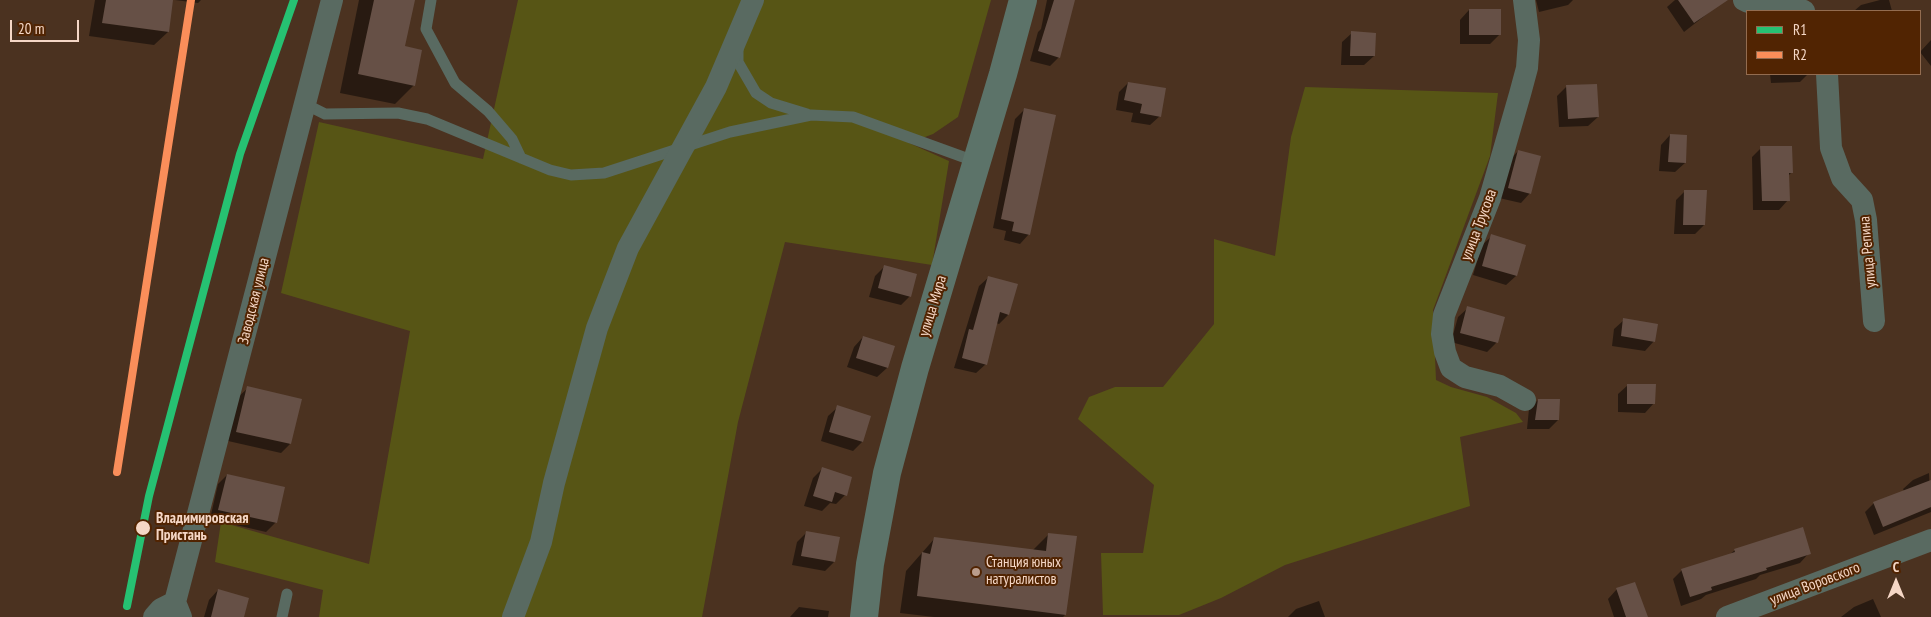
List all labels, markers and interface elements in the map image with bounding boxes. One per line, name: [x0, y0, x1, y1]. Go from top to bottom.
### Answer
scale bar: [12, 10, 81, 42]
legend: [1746, 10, 1921, 75]
text: 20 m: [18, 19, 44, 38]
text: R1: [1793, 20, 1807, 39]
text: R2: [1793, 45, 1807, 64]
street label: улица Трусова: [1457, 187, 1501, 263]
street label: улица Репина: [1856, 215, 1880, 289]
street label: Заводская улица: [235, 256, 273, 346]
street label: улица Мира: [915, 273, 951, 339]
place label: Владимировская Пристань: [156, 510, 249, 545]
marker: Владимировская Пристань: [134, 519, 152, 537]
place label: Станция юных натуралистов: [986, 554, 1061, 589]
north arrow: [1871, 557, 1921, 607]
text: С: [1893, 558, 1899, 576]
street label: улица Воровского: [1768, 559, 1862, 609]
marker: Станция юных натуралистов: [970, 566, 982, 578]

